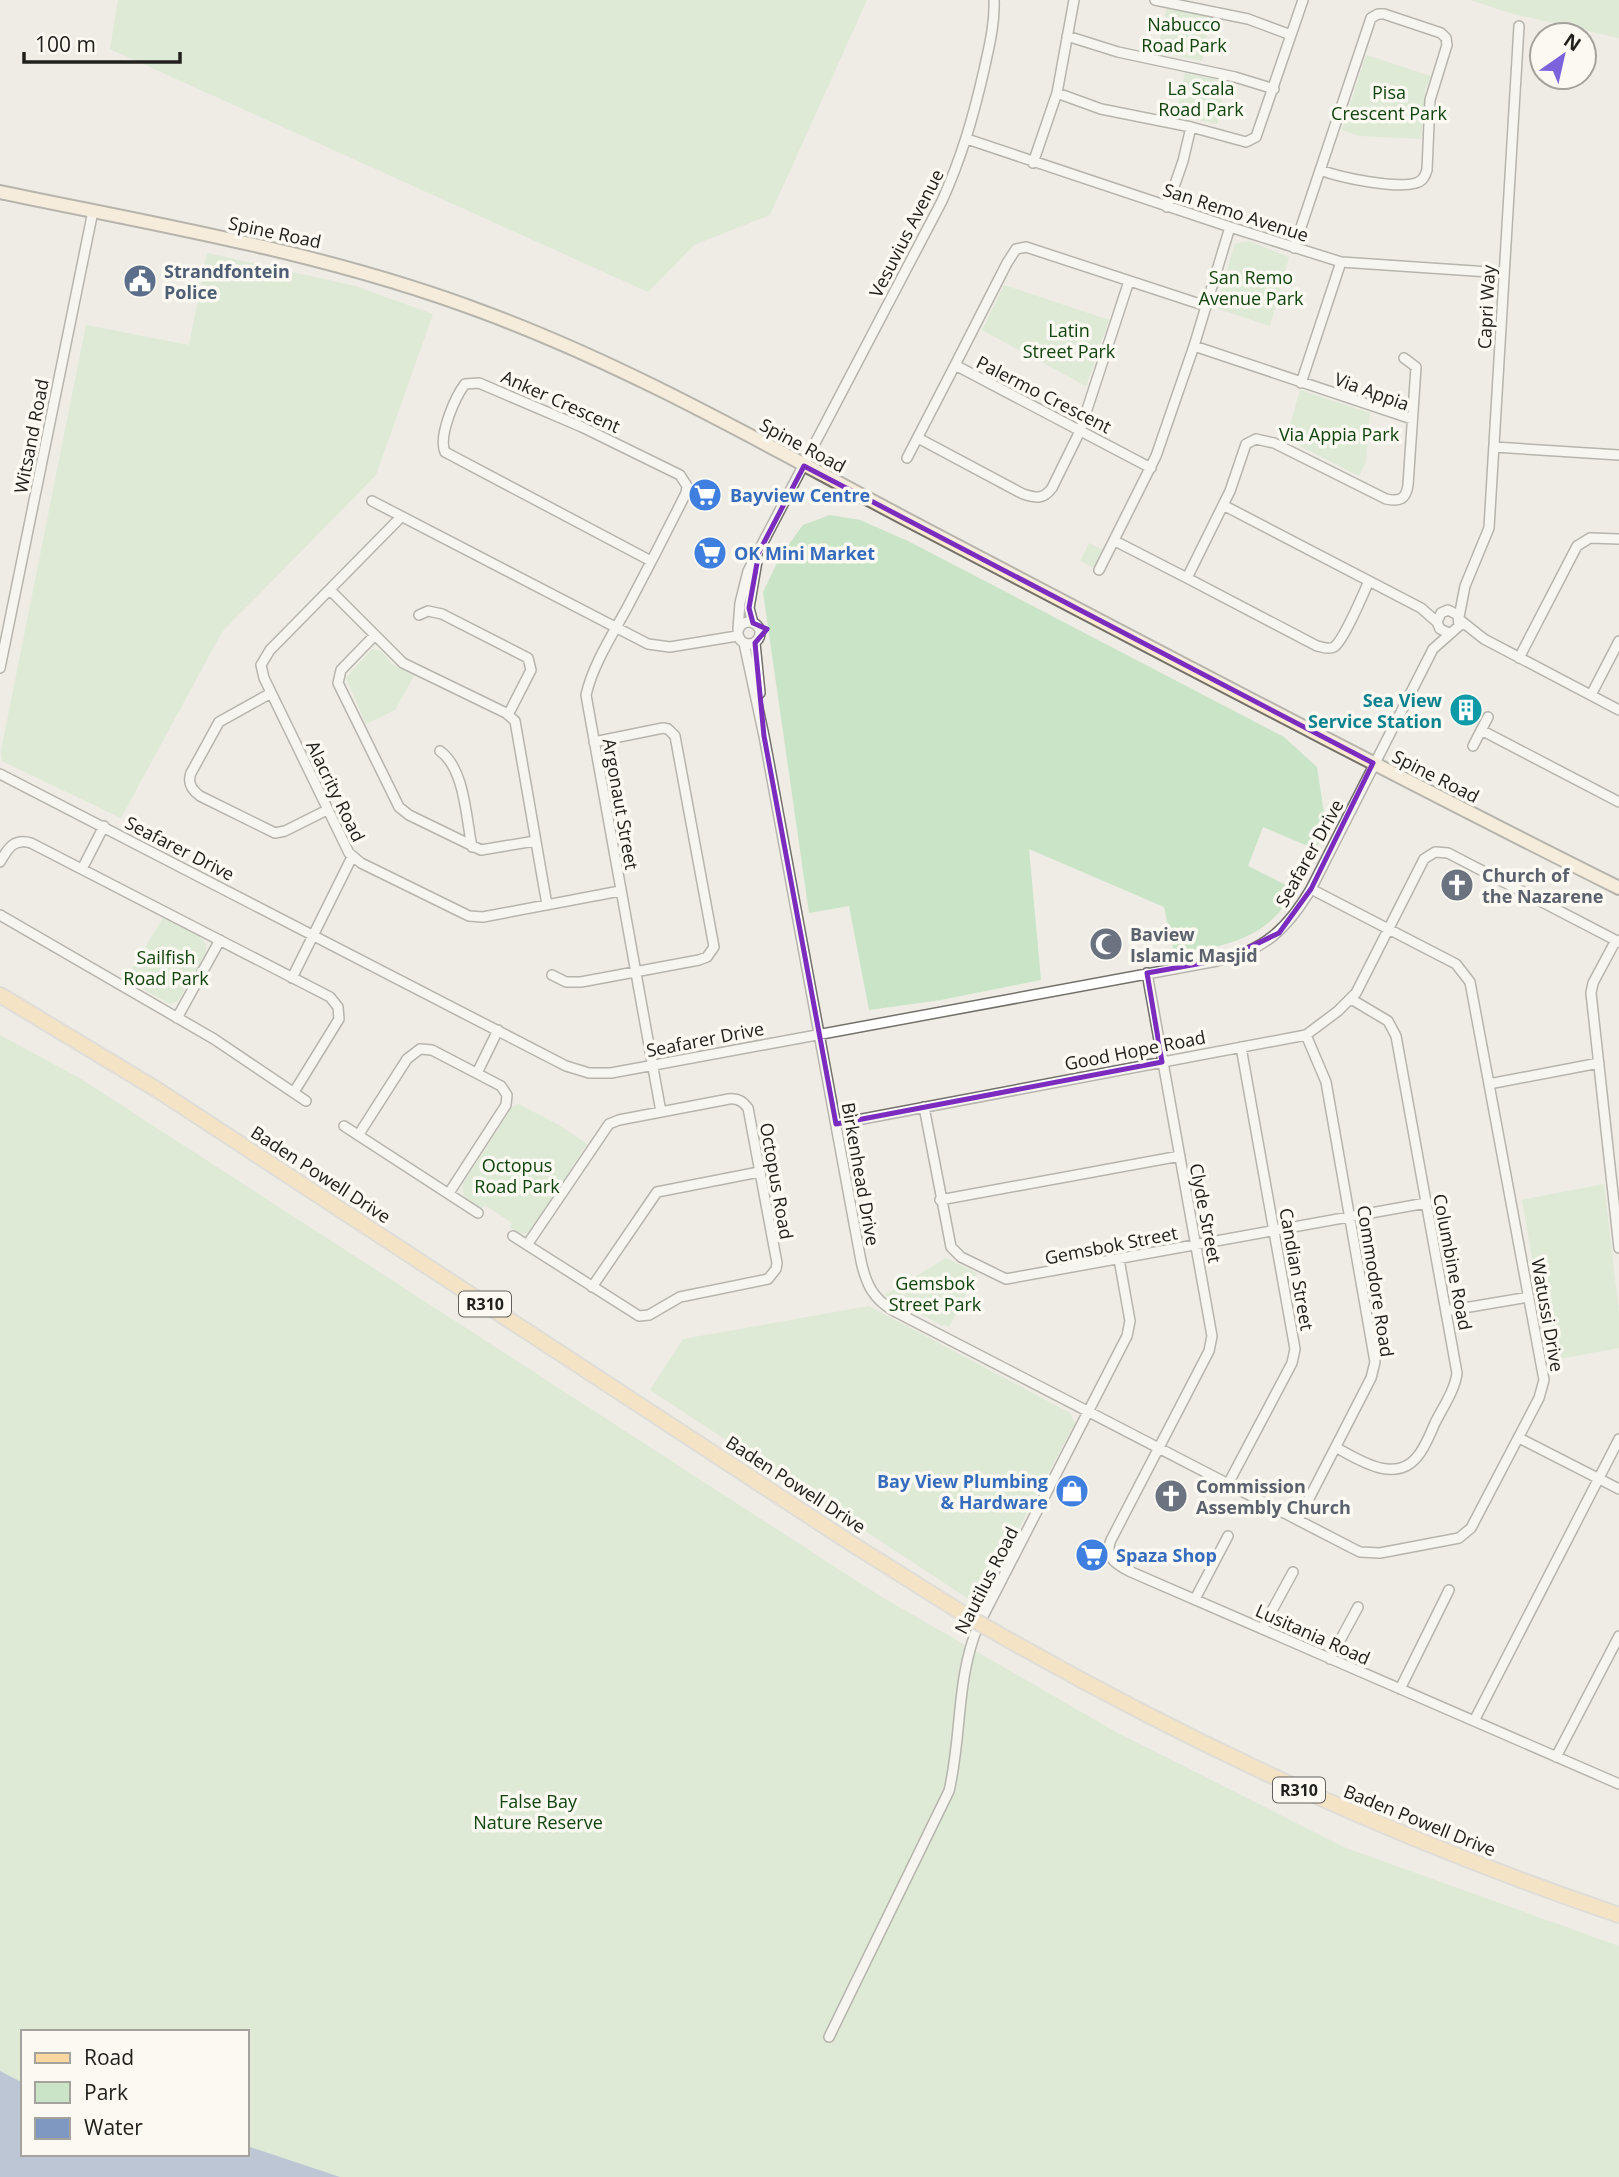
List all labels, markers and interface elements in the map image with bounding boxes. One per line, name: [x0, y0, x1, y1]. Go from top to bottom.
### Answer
park label: Nabucco Road Park: [1141, 12, 1227, 57]
scale bar: [24, 21, 180, 65]
north arrow: [1528, 21, 1598, 91]
text: N: [1559, 27, 1586, 57]
text: 100 m: [35, 30, 96, 58]
park label: La Scala Road Park: [1158, 76, 1244, 121]
park label: Pisa Crescent Park: [1331, 80, 1447, 125]
street label: Vesuvius Avenue: [863, 165, 949, 301]
street label: San Remo Avenue: [1160, 177, 1312, 247]
street label: Spine Road: [226, 210, 324, 254]
place label: Strandfontein Police: [164, 259, 290, 304]
public building icon: Strandfontein Police: [121, 262, 159, 300]
street label: Capri Way: [1472, 263, 1500, 350]
park label: San Remo Avenue Park: [1199, 265, 1304, 310]
park label: Latin Street Park: [1023, 318, 1116, 363]
street label: Palermo Crescent: [972, 350, 1116, 438]
street label: Anker Crescent: [498, 364, 624, 438]
street label: Via Appia: [1331, 366, 1413, 416]
street label: Witsand Road: [8, 377, 54, 495]
street label: Spine Road: [756, 412, 850, 478]
park label: Via Appia Park: [1279, 422, 1400, 446]
supermarket icon: Bayview Centre: [686, 476, 724, 514]
place label: Bayview Centre: [730, 483, 870, 507]
supermarket icon: OK Mini Market: [691, 534, 729, 572]
place label: OK Mini Market: [734, 541, 875, 565]
place label: Sea View Service Station: [1308, 688, 1443, 733]
building icon: Sea View Service Station: [1447, 691, 1485, 729]
street label: Alacrity Road: [301, 737, 371, 845]
street label: Argonaut Street: [598, 737, 644, 871]
street label: Spine Road: [1389, 744, 1483, 808]
street label: Seafarer Drive: [1270, 795, 1348, 911]
street label: Seafarer Drive: [121, 810, 239, 886]
place label: Church of the Nazarene: [1482, 863, 1603, 908]
church icon: Church of the Nazarene: [1438, 866, 1476, 904]
place label: Baview Islamic Masjid: [1130, 922, 1258, 967]
mosque icon: Baview Islamic Masjid: [1087, 925, 1125, 963]
park label: Sailfish Road Park: [123, 945, 209, 990]
street label: Seafarer Drive: [644, 1016, 766, 1062]
street label: Good Hope Road: [1062, 1025, 1208, 1075]
street label: Birkenhead Drive: [837, 1101, 885, 1247]
street label: Baden Powell Drive: [247, 1120, 395, 1228]
street label: Octopus Road: [755, 1121, 799, 1241]
park label: Octopus Road Park: [474, 1153, 560, 1198]
street label: Clyde Street: [1185, 1161, 1227, 1265]
street label: Columbine Road: [1428, 1192, 1478, 1332]
street label: Commodore Road: [1352, 1203, 1400, 1359]
street label: Candian Street: [1274, 1206, 1320, 1332]
street label: Gemsbok Street: [1043, 1220, 1179, 1270]
street label: Watussi Drive: [1526, 1257, 1570, 1373]
park label: Gemsbok Street Park: [889, 1271, 982, 1316]
road number: R310: [459, 1292, 511, 1316]
street label: Baden Powell Drive: [722, 1430, 870, 1538]
place label: Bay View Plumbing & Hardware: [877, 1469, 1048, 1514]
shop icon: Bay View Plumbing & Hardware: [1053, 1472, 1091, 1510]
place label: Commission Assembly Church: [1196, 1474, 1351, 1519]
church icon: Commission Assembly Church: [1152, 1477, 1190, 1515]
street label: Nautilus Road: [949, 1522, 1023, 1638]
supermarket icon: Spaza Shop: [1073, 1536, 1111, 1574]
place label: Spaza Shop: [1116, 1543, 1217, 1567]
street label: Lusitania Road: [1252, 1598, 1374, 1670]
road number: R310: [1273, 1778, 1325, 1802]
street label: Baden Powell Drive: [1340, 1779, 1500, 1861]
park label: False Bay Nature Reserve: [473, 1789, 603, 1834]
legend: [21, 2030, 248, 2156]
text: Road: [84, 2043, 134, 2071]
text: Park: [84, 2078, 128, 2106]
text: Water: [84, 2113, 143, 2141]

